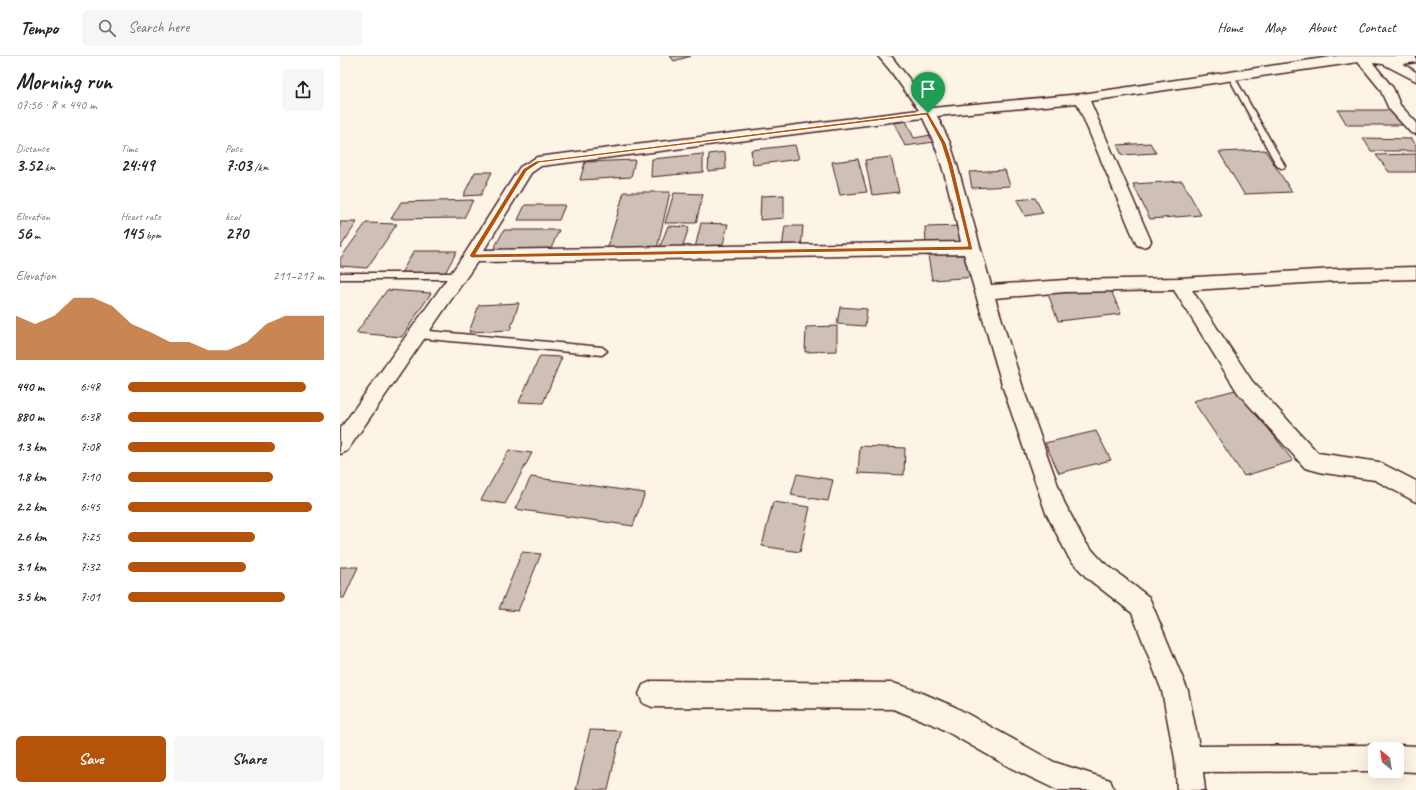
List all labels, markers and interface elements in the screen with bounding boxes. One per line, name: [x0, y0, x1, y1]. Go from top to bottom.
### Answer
search box: [82, 10, 362, 46]
text: Tempo: [20, 16, 58, 40]
icon: search: [96, 17, 118, 39]
text: Search here: [128, 18, 189, 37]
text: Home: [1217, 19, 1243, 36]
text: Map: [1265, 19, 1286, 36]
text: About: [1308, 19, 1336, 36]
text: Contact: [1358, 19, 1396, 36]
text: Morning run: [16, 68, 112, 96]
button: share: [282, 69, 324, 111]
pin: [911, 72, 945, 113]
icon: arrive: [917, 78, 939, 100]
text: 07:56 · 8 × 440 m: [16, 97, 97, 113]
text: Distance: [16, 141, 49, 155]
text: Time: [121, 141, 138, 155]
text: Pace: [225, 141, 242, 155]
text: 3.52: [16, 155, 42, 176]
text: 24:49: [121, 155, 154, 176]
text: 7:03: [225, 155, 252, 176]
text: km: [42, 160, 55, 174]
text: /km: [252, 160, 269, 174]
text: Elevation: [16, 209, 50, 223]
text: Heart rate: [121, 209, 161, 223]
text: kcal: [225, 209, 240, 223]
text: 56: [16, 223, 31, 244]
text: 145: [121, 223, 143, 244]
text: 270: [225, 223, 248, 244]
text: m: [31, 228, 40, 242]
text: bpm: [143, 228, 161, 242]
text: Elevation: [16, 268, 56, 284]
text: 211–217 m: [273, 268, 324, 284]
text: 440 m: [16, 379, 44, 395]
text: 6:48: [80, 379, 100, 395]
text: 880 m: [16, 409, 44, 425]
text: 6:38: [80, 409, 100, 425]
text: 1.3 km: [16, 439, 46, 455]
text: 7:08: [80, 439, 100, 455]
text: 1.8 km: [16, 469, 46, 485]
text: 7:10: [80, 469, 100, 485]
text: 2.2 km: [16, 499, 46, 515]
text: 6:45: [80, 499, 100, 515]
text: 2.6 km: [16, 529, 47, 545]
text: 7:25: [80, 529, 100, 545]
text: 3.1 km: [16, 559, 46, 575]
text: 7:32: [80, 559, 100, 575]
text: 3.5 km: [16, 589, 46, 605]
text: 7:01: [80, 589, 100, 605]
button: Save: [16, 736, 166, 782]
button: Share: [174, 736, 324, 782]
north arrow: [1368, 742, 1404, 778]
map controls: [1368, 742, 1404, 778]

